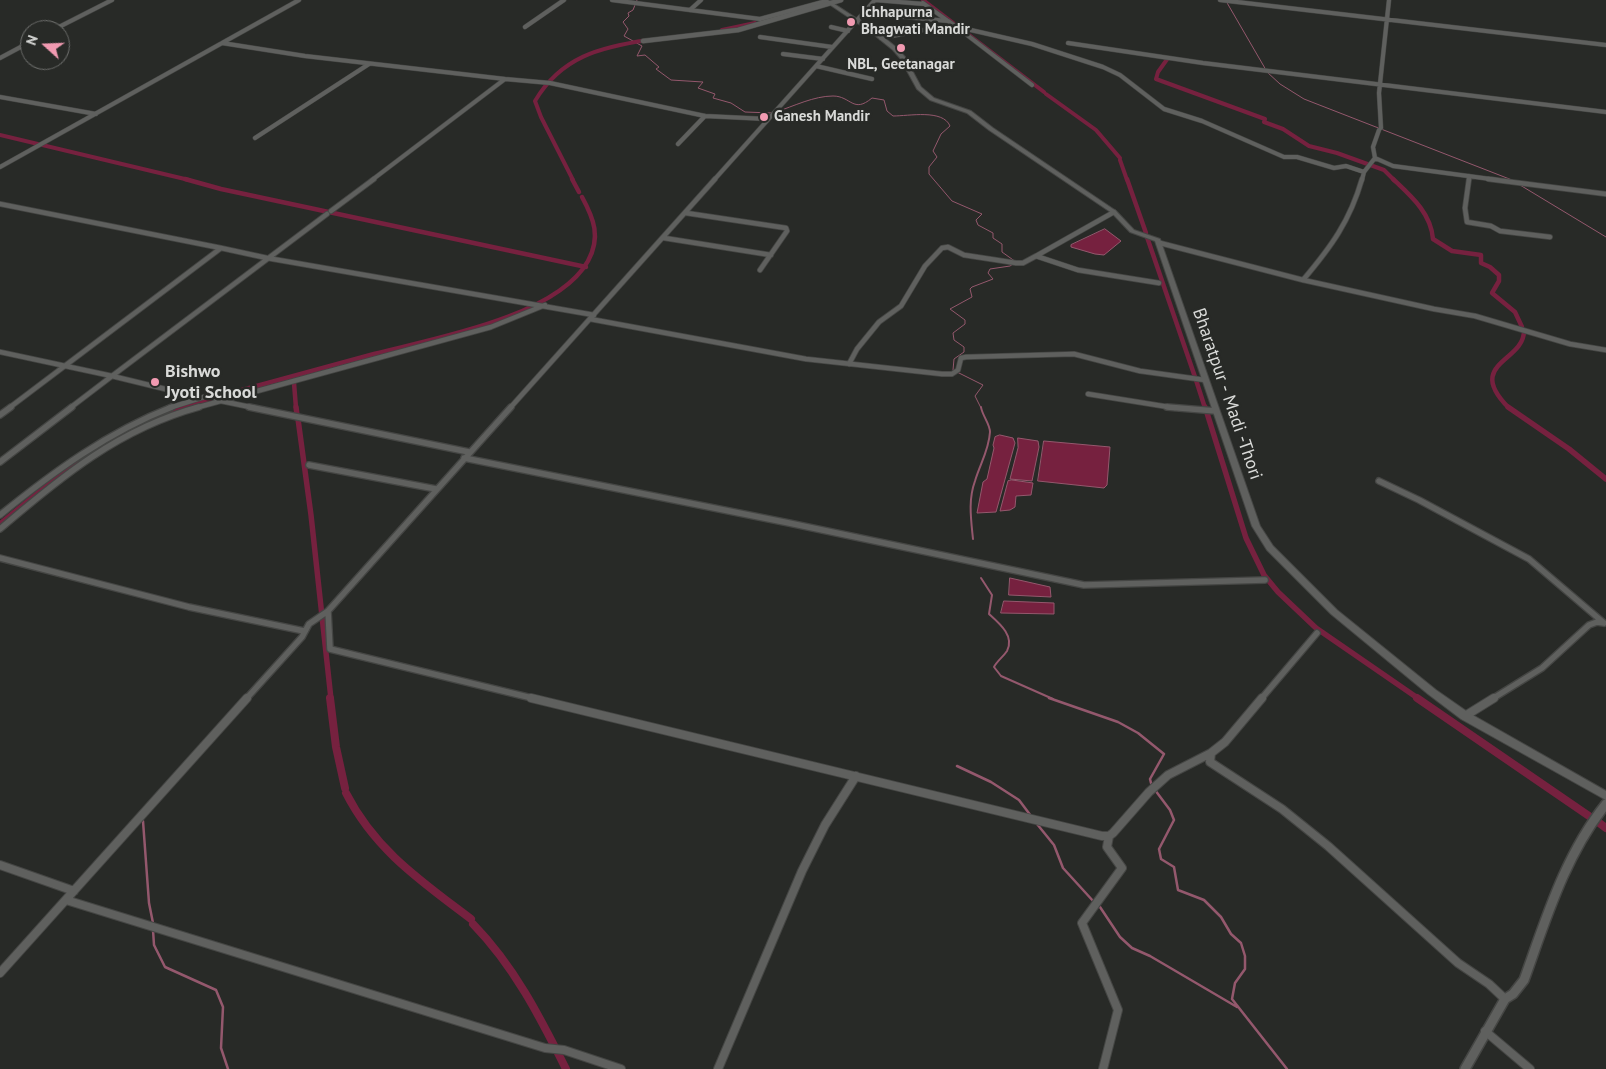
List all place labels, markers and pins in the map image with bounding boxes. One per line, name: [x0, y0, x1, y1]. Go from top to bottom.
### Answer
place label: Ichhapurna Bhagwati Mandir: [861, 4, 970, 39]
marker: Ichhapurna Bhagwati Mandir: [845, 16, 857, 28]
marker: NBL, Geetanagar: [895, 42, 907, 54]
place label: NBL, Geetanagar: [847, 56, 955, 74]
place label: Ganesh Mandir: [774, 108, 870, 126]
marker: Ganesh Mandir: [758, 111, 770, 123]
place label: Bishwo Jyoti School: [165, 361, 257, 404]
marker: Bishwo Jyoti School: [149, 376, 161, 388]

